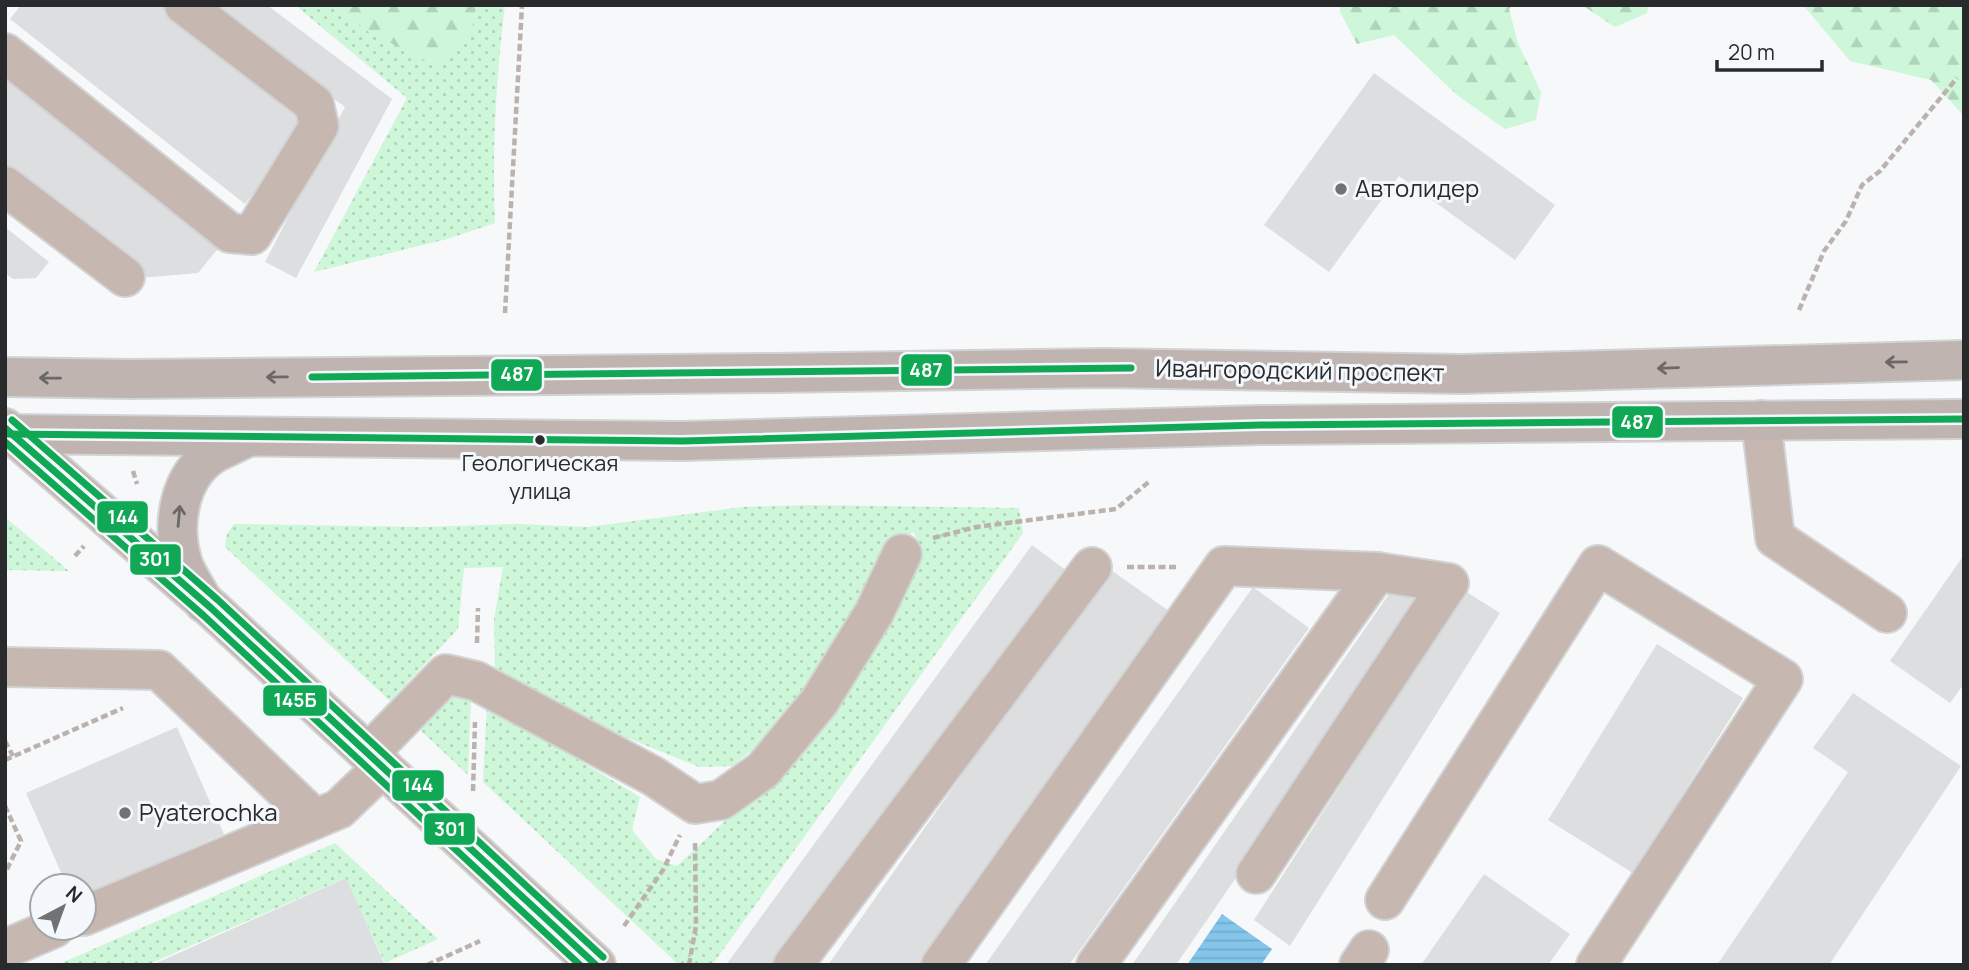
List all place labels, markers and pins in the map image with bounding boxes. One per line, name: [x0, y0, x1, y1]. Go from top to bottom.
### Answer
place label: Автолидер: [1355, 171, 1479, 204]
marker: Автолидер: [1333, 181, 1349, 197]
marker: Геологическая улица: [533, 433, 547, 447]
place label: Геологическая улица: [462, 448, 618, 506]
place label: Pyaterochka: [139, 795, 278, 828]
marker: Pyaterochka: [117, 805, 133, 821]

